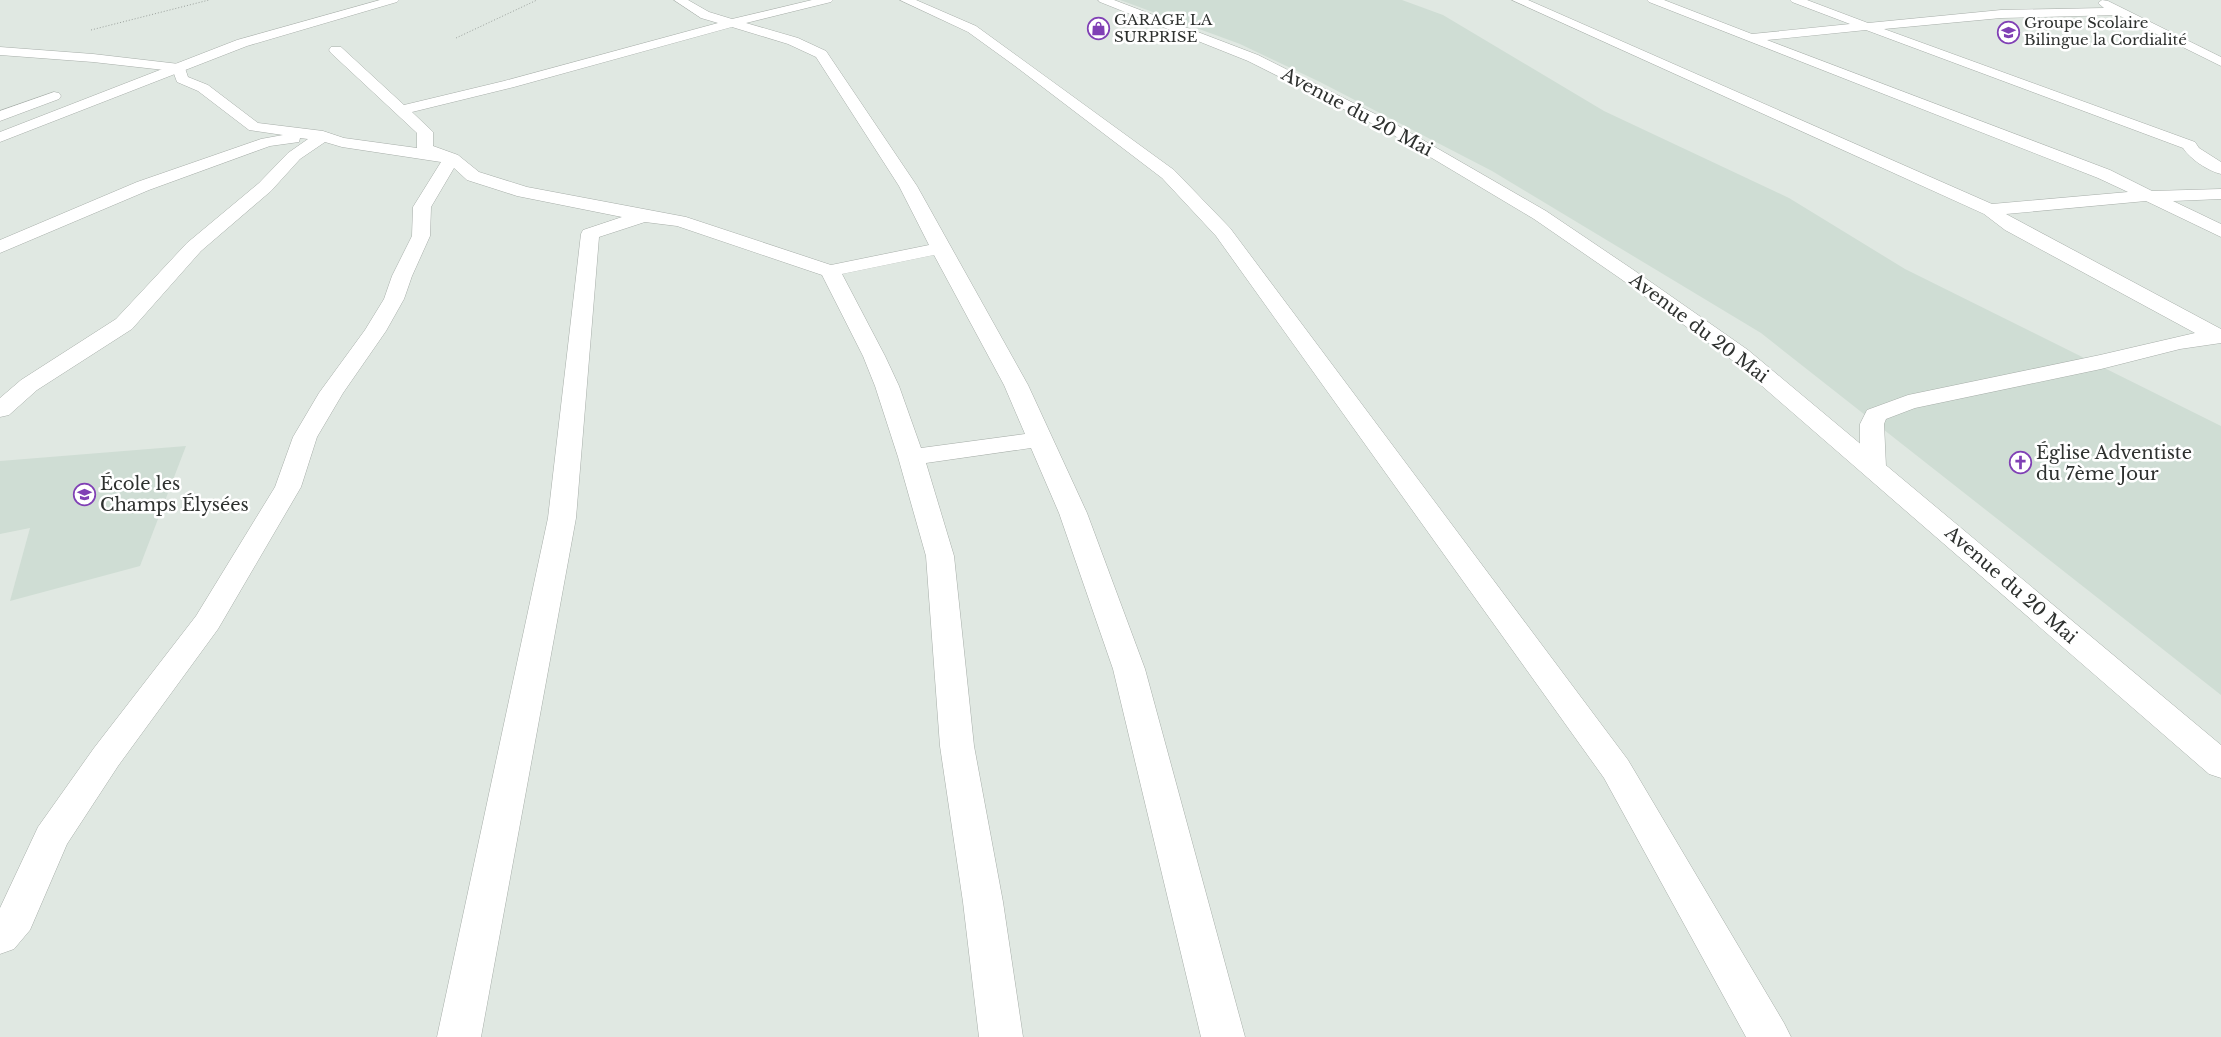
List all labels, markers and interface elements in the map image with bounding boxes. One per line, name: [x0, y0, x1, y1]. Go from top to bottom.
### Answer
place label: GARAGE LA SURPRISE: [1114, 10, 1213, 46]
place label: Groupe Scolaire Bilingue la Cordialité: [2024, 13, 2187, 49]
shop icon: GARAGE LA SURPRISE: [1086, 17, 1110, 41]
school or university icon: Groupe Scolaire Bilingue la Cordialité: [1996, 20, 2020, 44]
street label: Avenue du 20 Mai: [1277, 62, 1436, 161]
street label: Avenue du 20 Mai: [1625, 268, 1773, 387]
place label: Église Adventiste du 7ème Jour: [2036, 441, 2192, 485]
church icon: Église Adventiste du 7ème Jour: [2008, 451, 2032, 475]
place label: École les Champs Élysées: [100, 472, 249, 516]
school or university icon: École les Champs Élysées: [72, 482, 96, 506]
street label: Avenue du 20 Mai: [1940, 521, 2082, 648]

